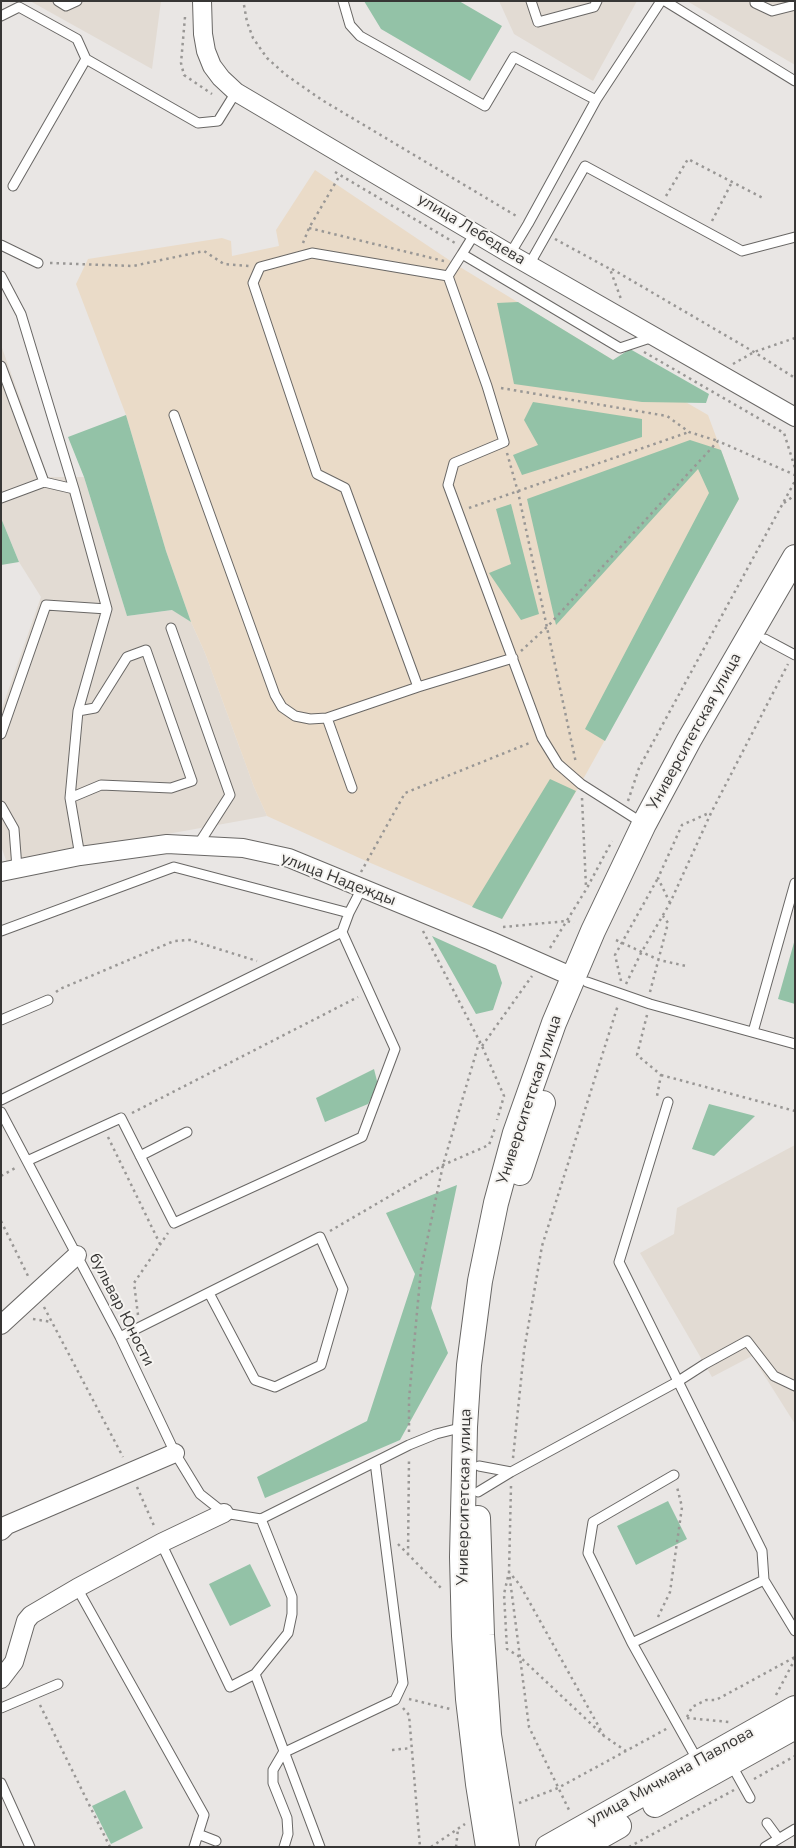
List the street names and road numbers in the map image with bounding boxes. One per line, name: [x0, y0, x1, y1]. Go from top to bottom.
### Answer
street label: улица Лебедева: [414, 190, 528, 270]
street label: Университетская улица: [644, 650, 746, 814]
street label: улица Надежды: [278, 849, 398, 911]
street label: Университетская улица: [494, 1013, 566, 1187]
street label: бульвар Юности: [84, 1250, 158, 1370]
street label: Университетская улица: [454, 1408, 476, 1586]
street label: улица Мичмана Павлова: [585, 1723, 757, 1831]

